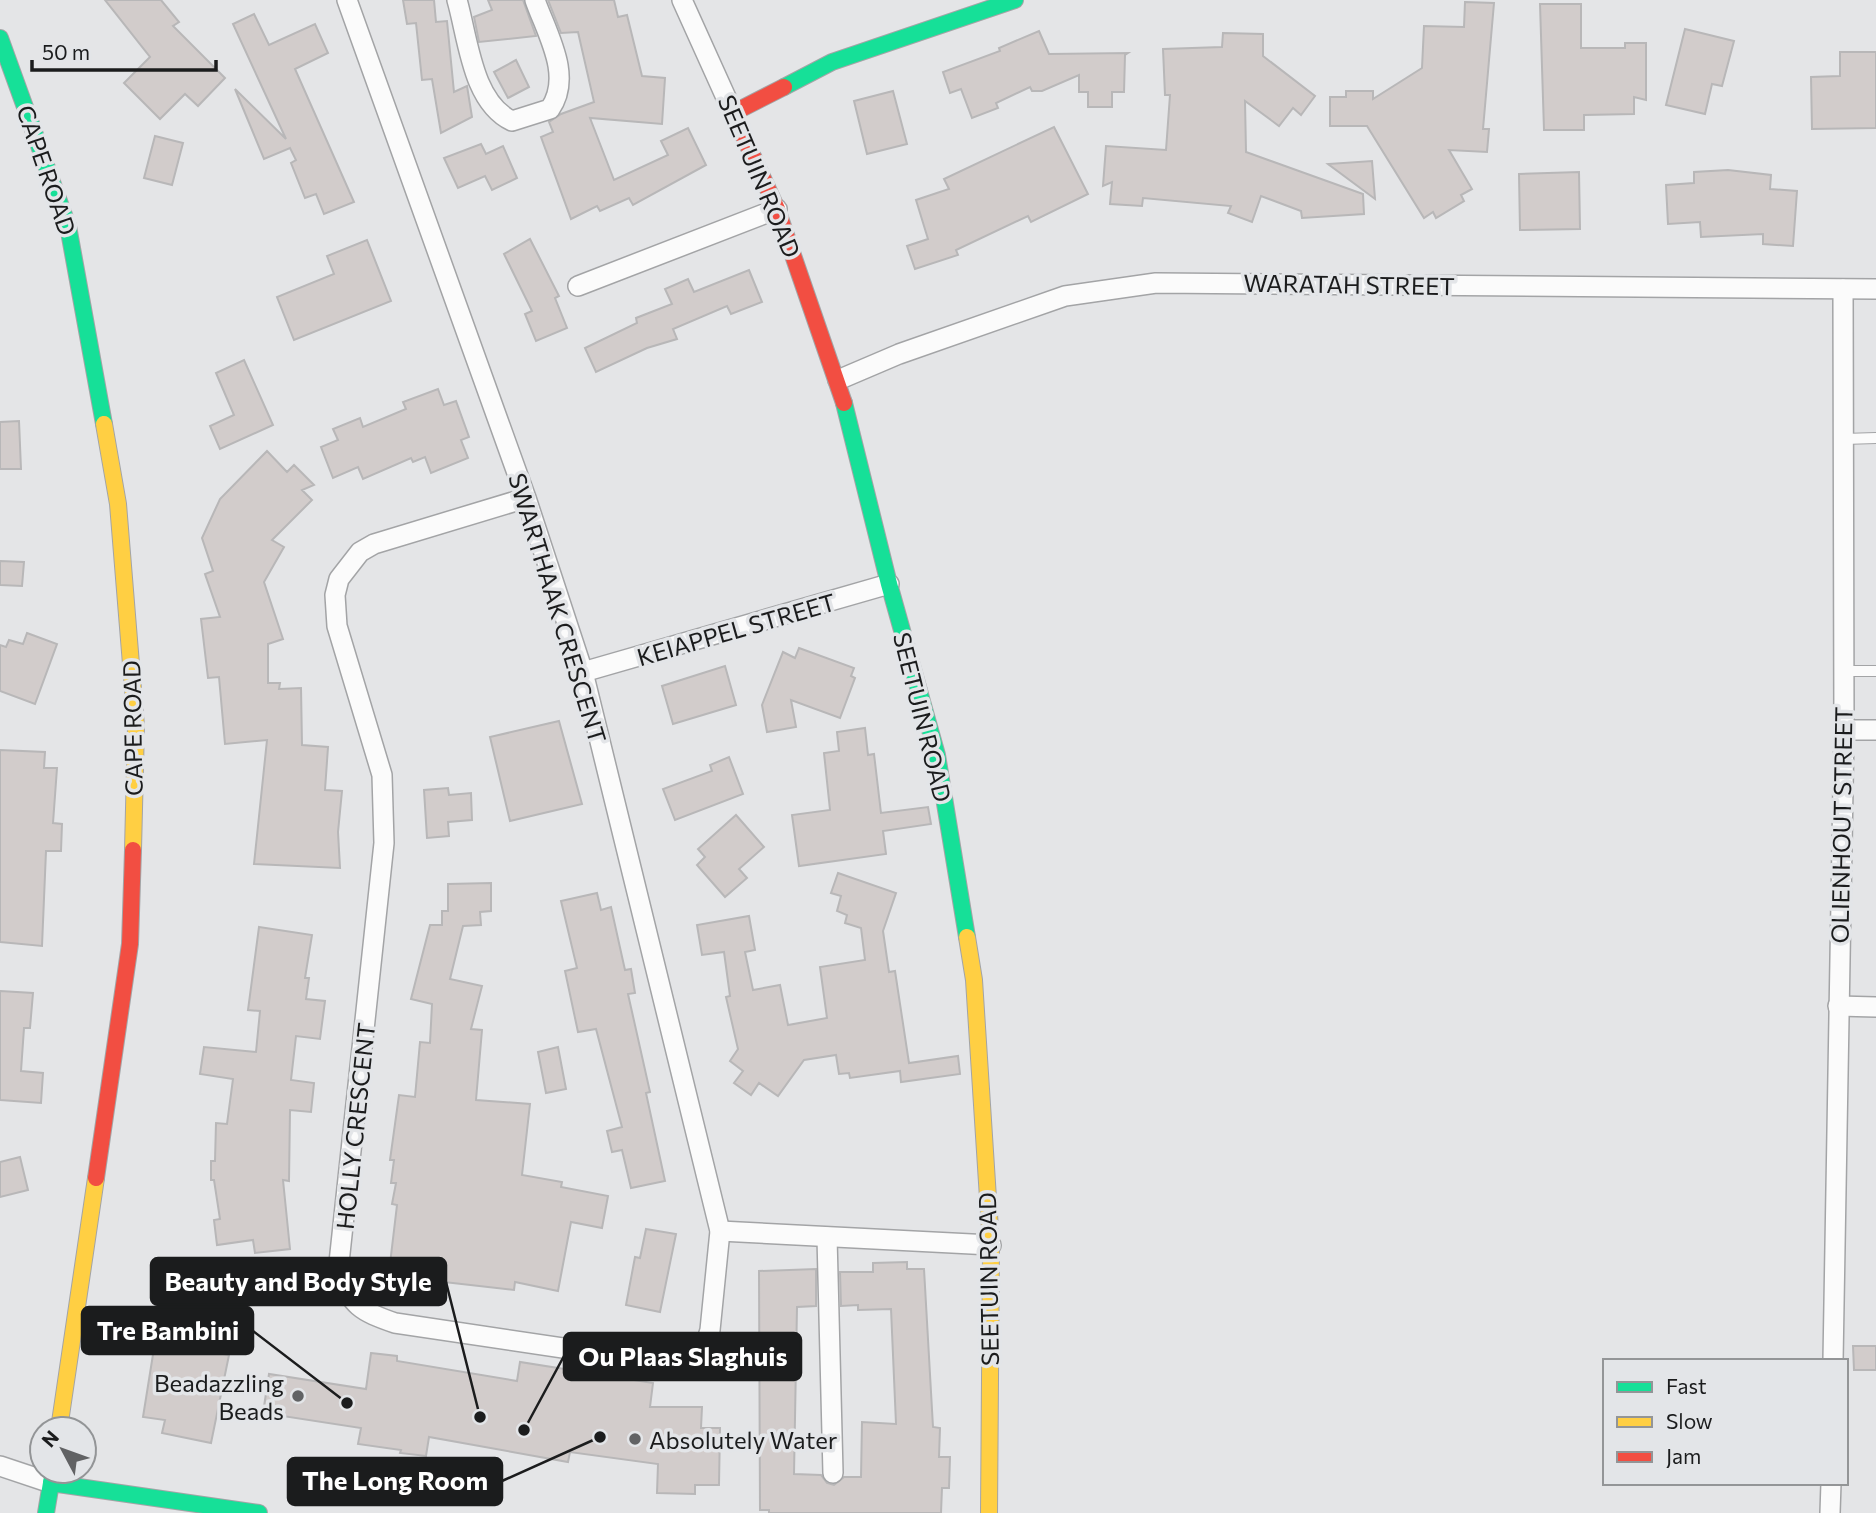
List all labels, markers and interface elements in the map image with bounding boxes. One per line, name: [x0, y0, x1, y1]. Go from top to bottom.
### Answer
scale bar: [32, 28, 215, 72]
text: 50 m: [42, 39, 90, 64]
street label: SEETUIN ROAD: [713, 90, 807, 262]
street label: CAPE ROAD: [11, 101, 83, 239]
street label: WARATAH STREET: [1243, 268, 1455, 300]
street label: SWARTHAAK CRESCENT: [503, 470, 613, 746]
street label: KEIAPPEL STREET: [633, 587, 839, 671]
street label: SEETUIN ROAD: [888, 629, 958, 805]
street label: CAPE ROAD: [116, 660, 148, 796]
street label: OLIENHOUT STREET: [1824, 706, 1858, 944]
street label: HOLLY CRESCENT: [330, 1021, 380, 1231]
street label: SEETUIN ROAD: [972, 1192, 1004, 1366]
callout: Beauty and Body Style: [151, 1258, 446, 1305]
text: Beauty and Body Style: [164, 1265, 432, 1296]
callout: Tre Bambini: [82, 1307, 253, 1354]
text: Tre Bambini: [97, 1314, 239, 1345]
callout: Ou Plaas Slaghuis: [564, 1333, 801, 1380]
text: Ou Plaas Slaghuis: [578, 1340, 788, 1371]
legend: [1603, 1359, 1848, 1485]
place label: Beadazzling Beads: [154, 1368, 284, 1425]
text: Fast: [1666, 1373, 1707, 1398]
marker: Beadazzling Beads: [290, 1388, 306, 1404]
text: Slow: [1666, 1408, 1713, 1433]
north arrow: [28, 1415, 98, 1485]
place label: Absolutely Water: [649, 1425, 838, 1454]
text: N: [36, 1426, 63, 1451]
marker: Absolutely Water: [627, 1431, 643, 1447]
text: Jam: [1666, 1443, 1701, 1468]
callout: The Long Room: [288, 1458, 502, 1505]
text: The Long Room: [302, 1464, 488, 1495]

